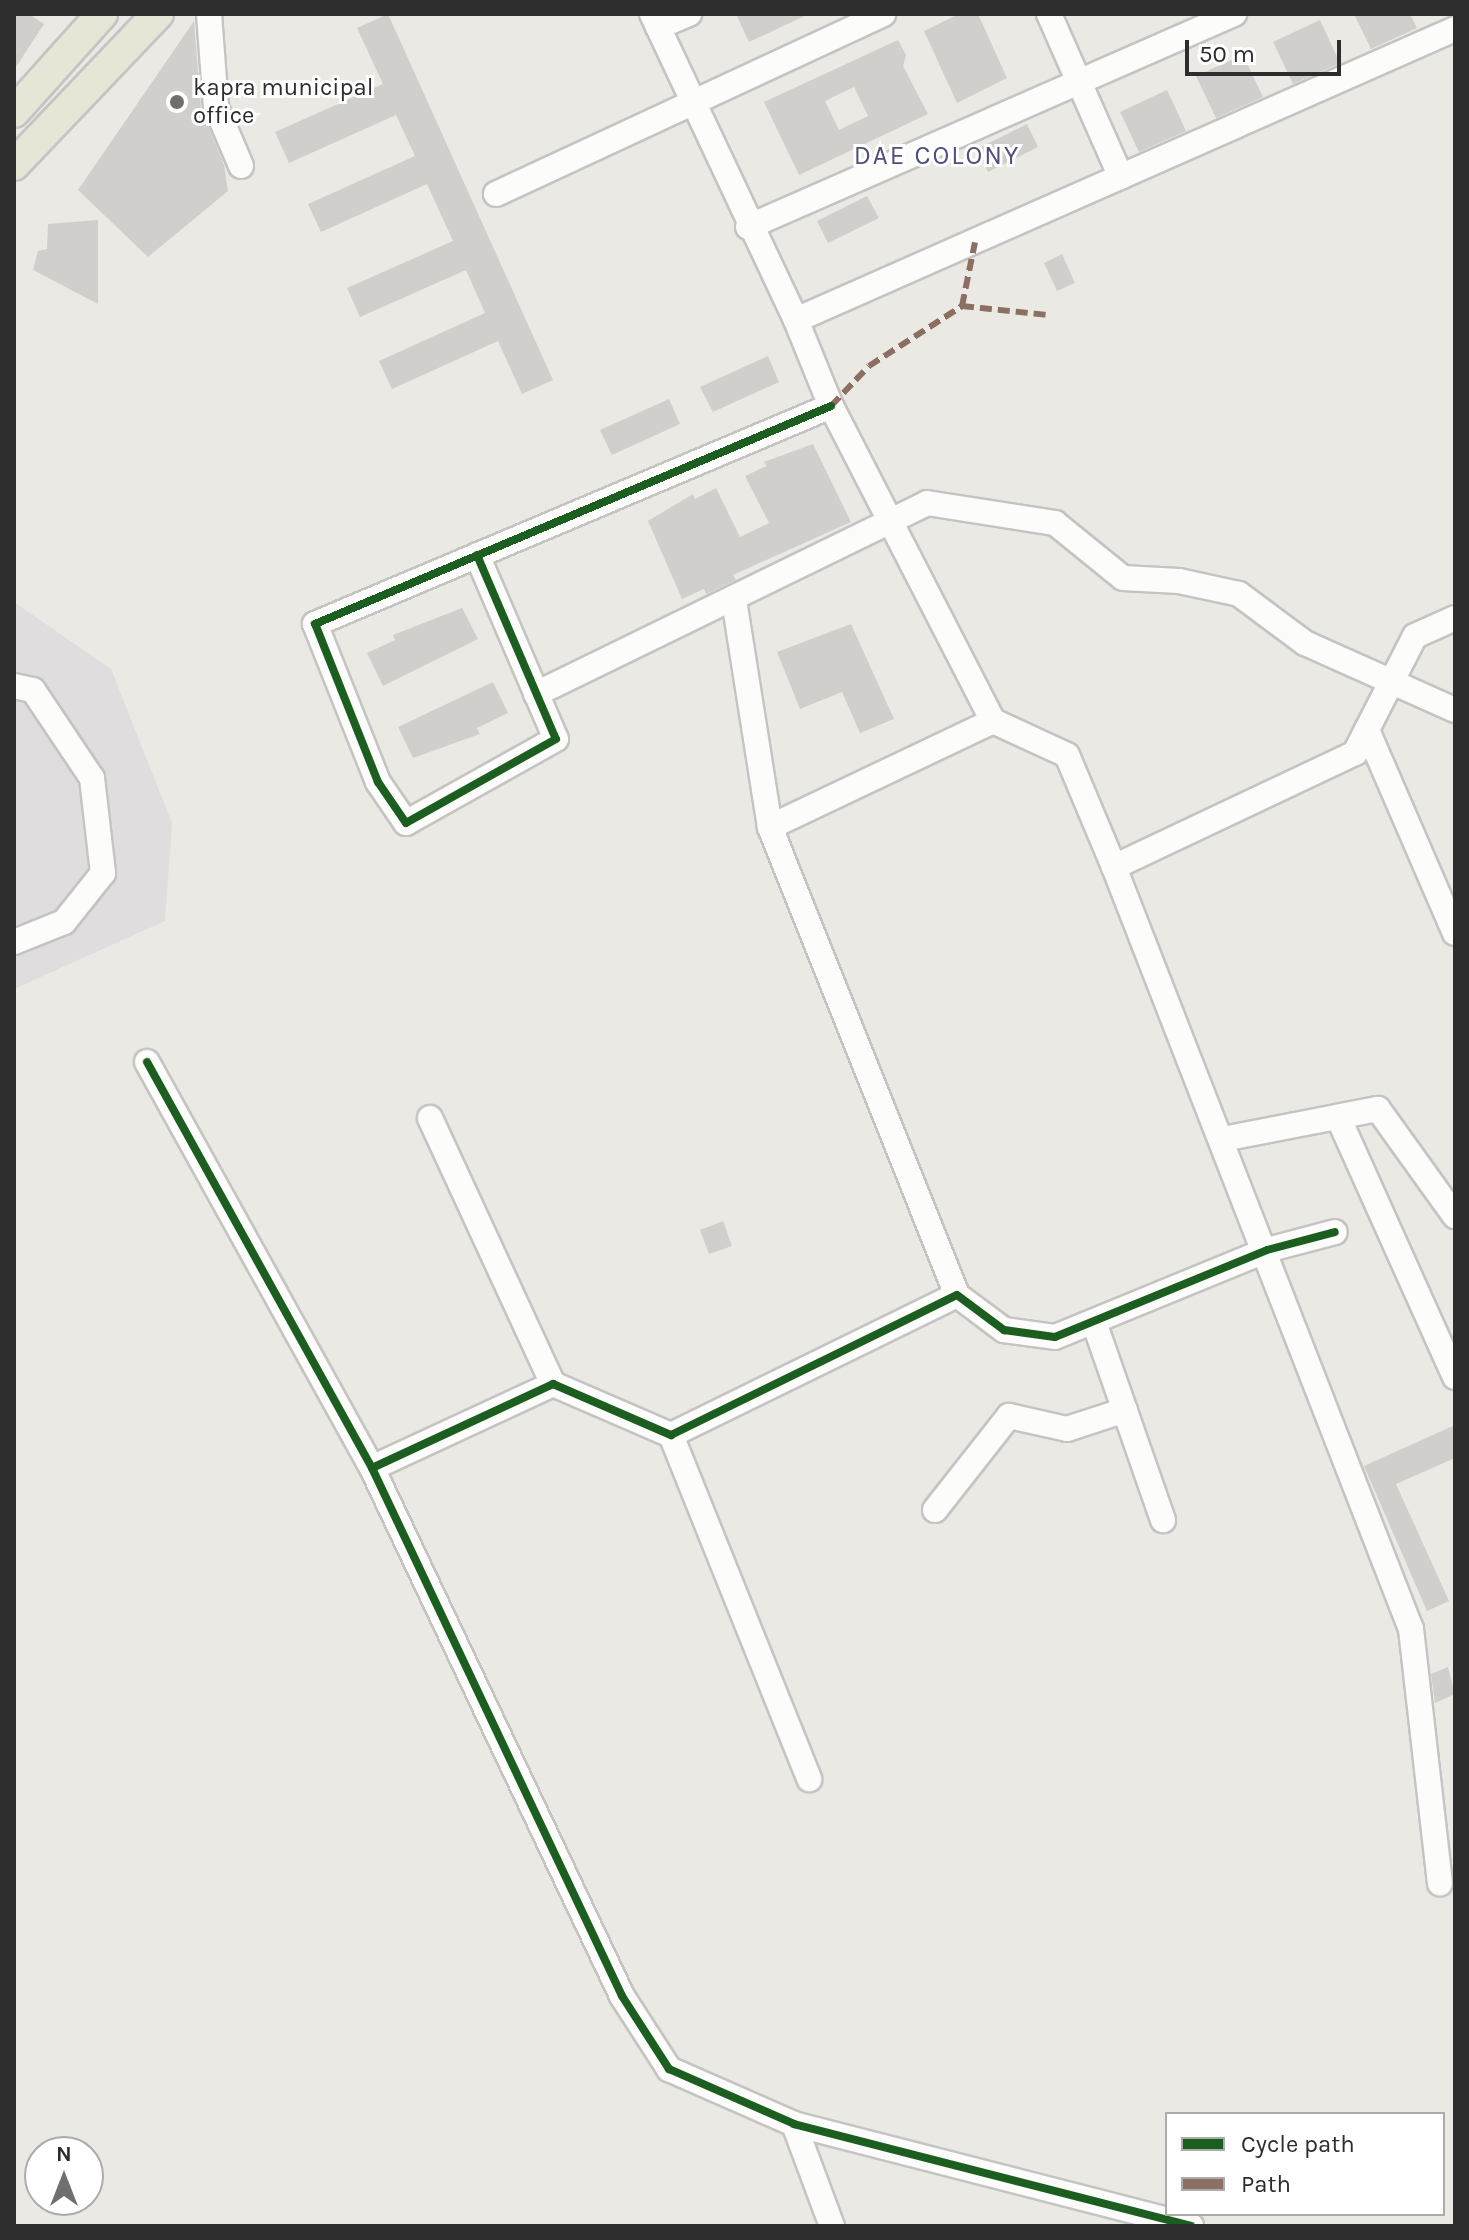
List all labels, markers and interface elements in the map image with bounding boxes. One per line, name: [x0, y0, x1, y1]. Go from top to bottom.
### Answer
scale bar: [1189, 24, 1345, 74]
text: 50 m: [1199, 40, 1255, 68]
place label: kapra municipal office: [193, 74, 373, 130]
marker: kapra municipal office: [168, 93, 186, 111]
district label: DAE COLONY: [854, 140, 1020, 172]
legend: [1165, 2112, 1445, 2216]
text: Cycle path: [1241, 2130, 1355, 2158]
north arrow: [24, 2136, 104, 2216]
text: N: [56, 2141, 72, 2167]
text: Path: [1241, 2170, 1291, 2198]

